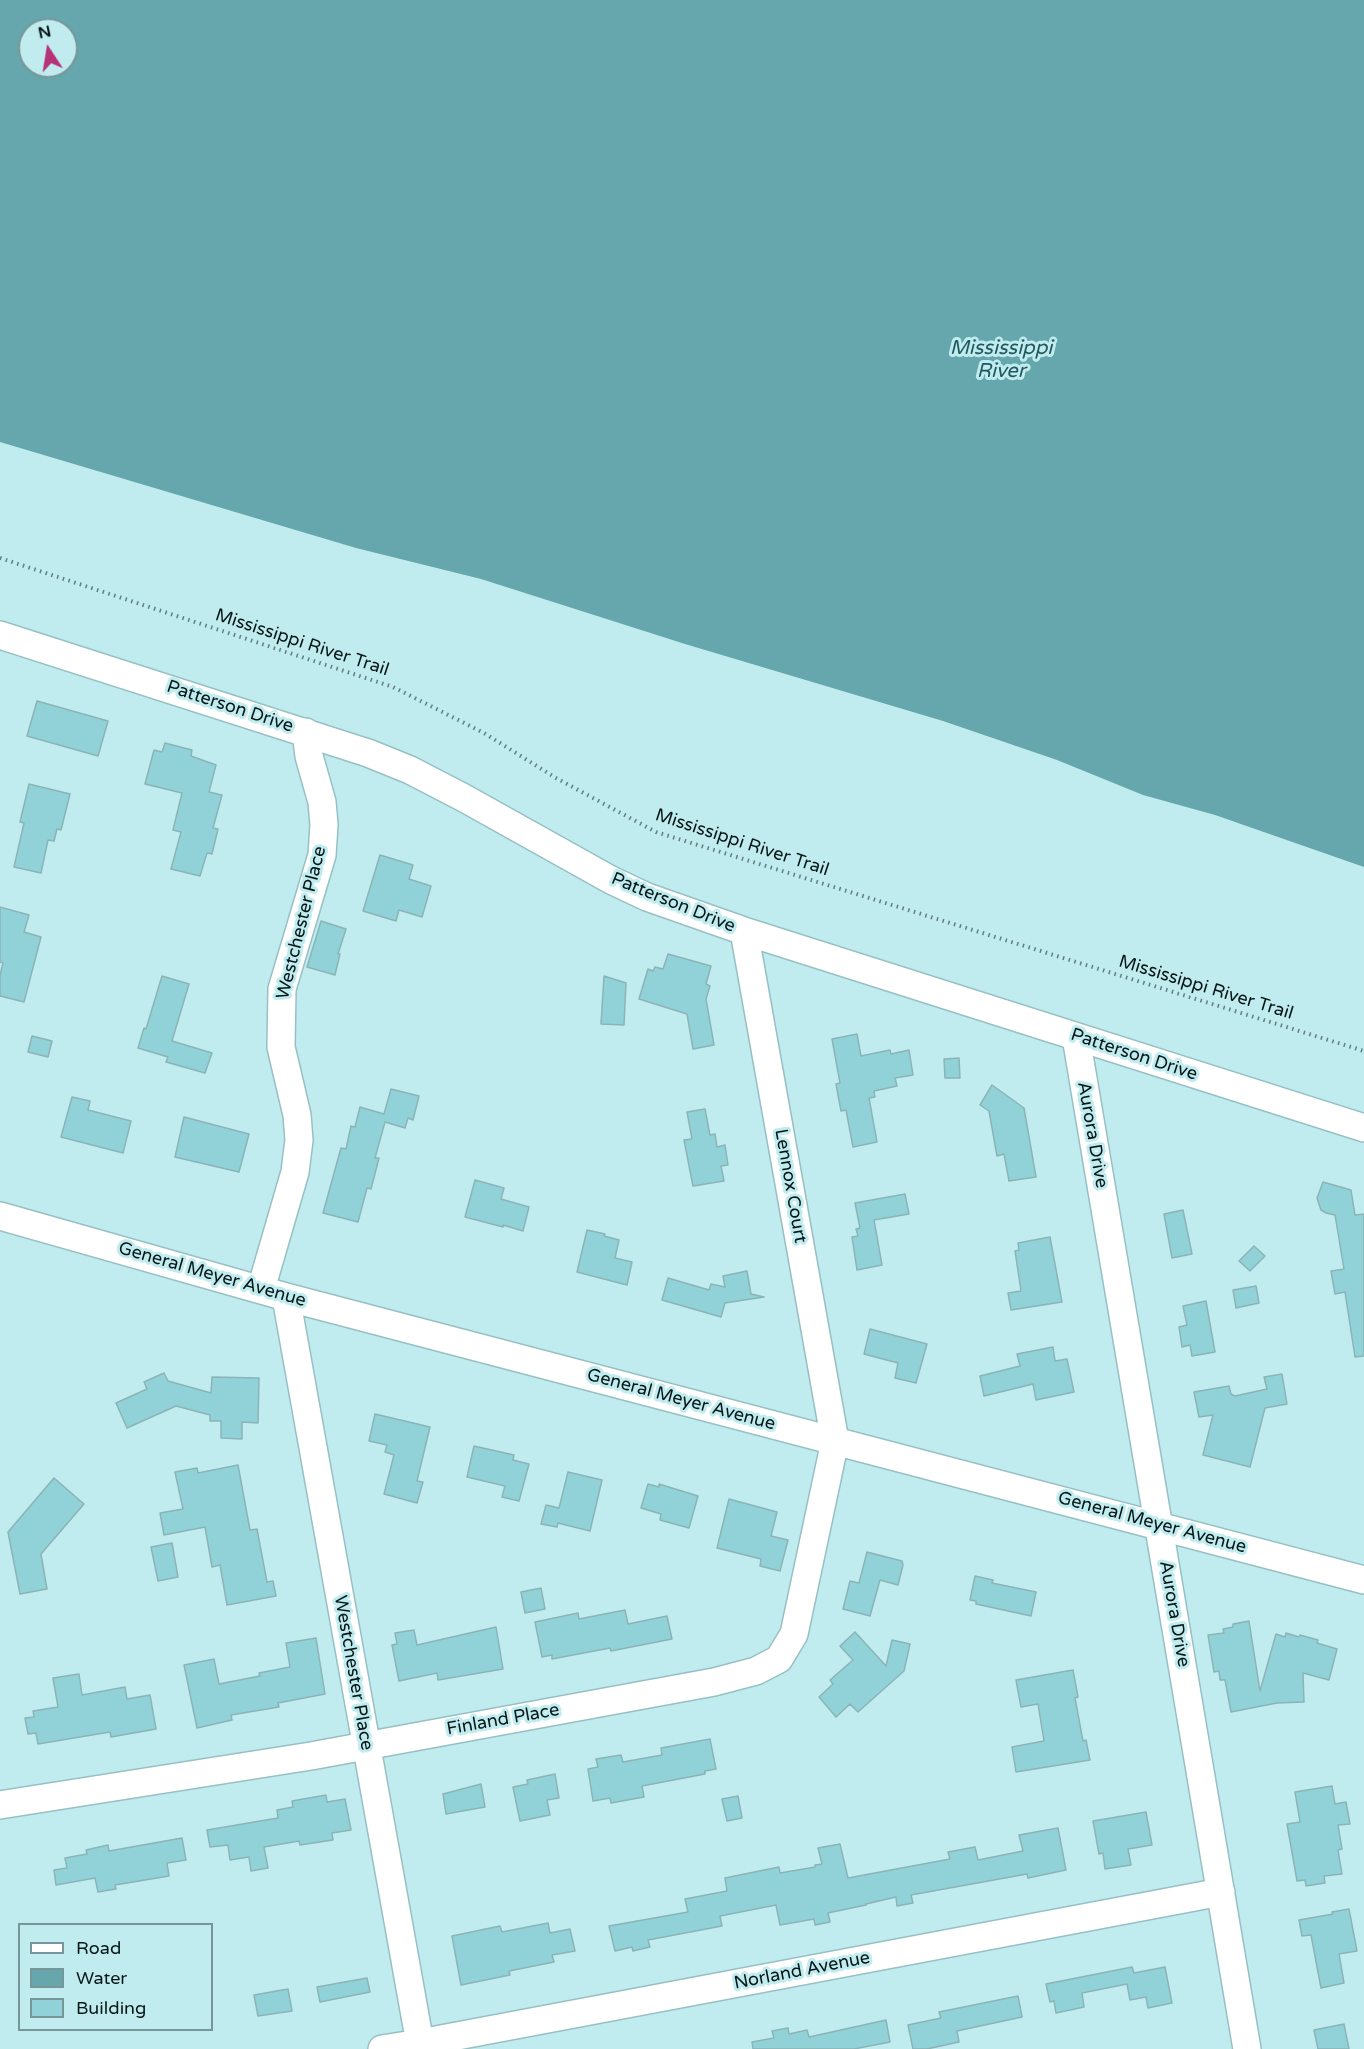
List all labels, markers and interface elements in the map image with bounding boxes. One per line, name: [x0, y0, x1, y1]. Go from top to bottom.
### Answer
north arrow: [18, 18, 78, 78]
text: N: [36, 21, 53, 43]
water label: Mississippi River: [950, 337, 1052, 384]
street label: Mississippi River Trail: [212, 605, 392, 681]
street label: Patterson Drive: [164, 676, 296, 738]
street label: Mississippi River Trail: [652, 805, 832, 881]
street label: Westchester Place: [273, 844, 331, 1002]
street label: Patterson Drive: [608, 868, 738, 938]
street label: Mississippi River Trail: [1116, 951, 1296, 1025]
street label: Patterson Drive: [1068, 1024, 1200, 1086]
street label: Aurora Drive: [1072, 1080, 1112, 1190]
street label: Lennox Court: [769, 1127, 811, 1245]
street label: General Meyer Avenue: [116, 1238, 308, 1312]
street label: General Meyer Avenue: [584, 1364, 778, 1436]
street label: General Meyer Avenue: [1055, 1487, 1249, 1559]
street label: Aurora Drive: [1154, 1559, 1194, 1669]
street label: Westchester Place: [329, 1594, 377, 1752]
street label: Finland Place: [445, 1699, 561, 1741]
legend: [18, 1923, 213, 2031]
text: Road: [76, 1937, 121, 1959]
street label: Norland Avenue: [732, 1947, 872, 1995]
text: Water: [76, 1967, 127, 1989]
text: Building: [76, 1997, 146, 2019]

